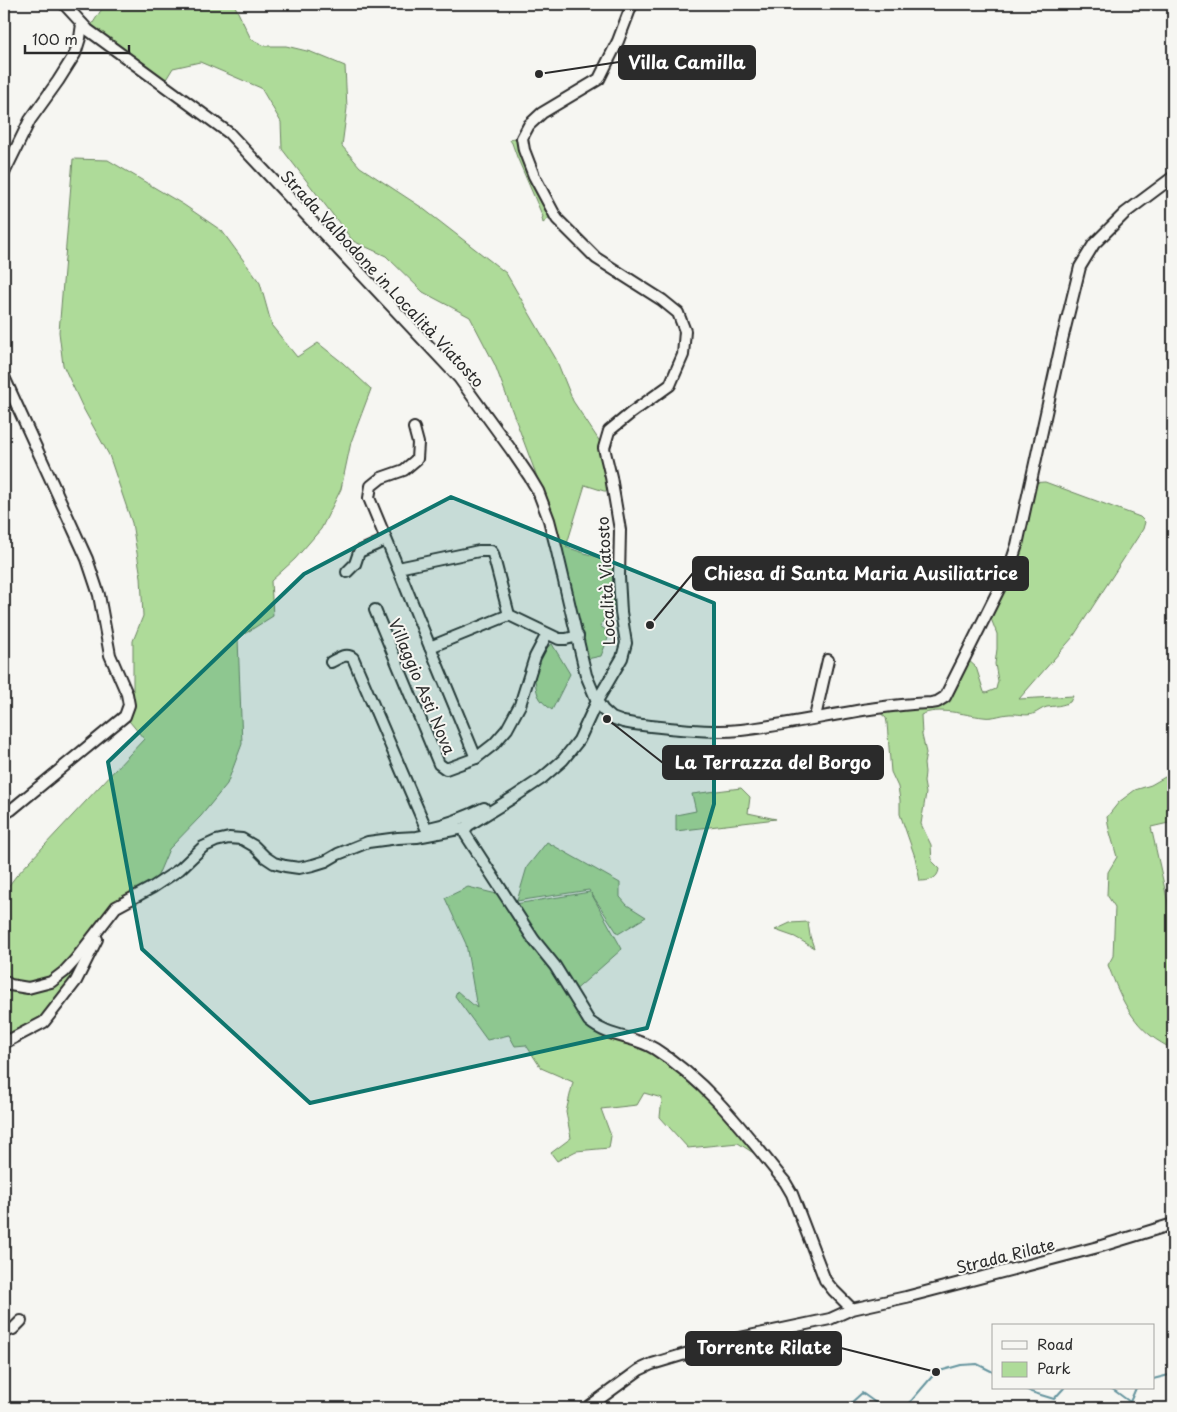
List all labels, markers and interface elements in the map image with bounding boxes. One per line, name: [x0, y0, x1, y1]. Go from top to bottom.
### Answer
scale bar: [25, 22, 129, 54]
text: 100 m: [32, 27, 78, 50]
callout: Villa Camilla: [619, 46, 755, 79]
text: Villa Camilla: [628, 48, 746, 75]
street label: Strada Valbodone in Località Viatosto: [275, 164, 491, 392]
street label: Località Viatosto: [590, 516, 620, 646]
callout: Chiesa di Santa Maria Ausiliatrice: [693, 557, 1028, 590]
text: Chiesa di Santa Maria Ausiliatrice: [704, 559, 1018, 586]
street label: Villaggio Asti Nova: [384, 614, 463, 758]
callout: La Terrazza del Borgo: [663, 746, 883, 779]
text: La Terrazza del Borgo: [675, 748, 872, 775]
street label: Strada Rilate: [953, 1231, 1057, 1279]
legend: [992, 1324, 1154, 1390]
callout: Torrente Rilate: [686, 1332, 841, 1365]
text: Road: [1037, 1332, 1073, 1355]
text: Torrente Rilate: [697, 1333, 831, 1360]
text: Park: [1037, 1356, 1071, 1379]

